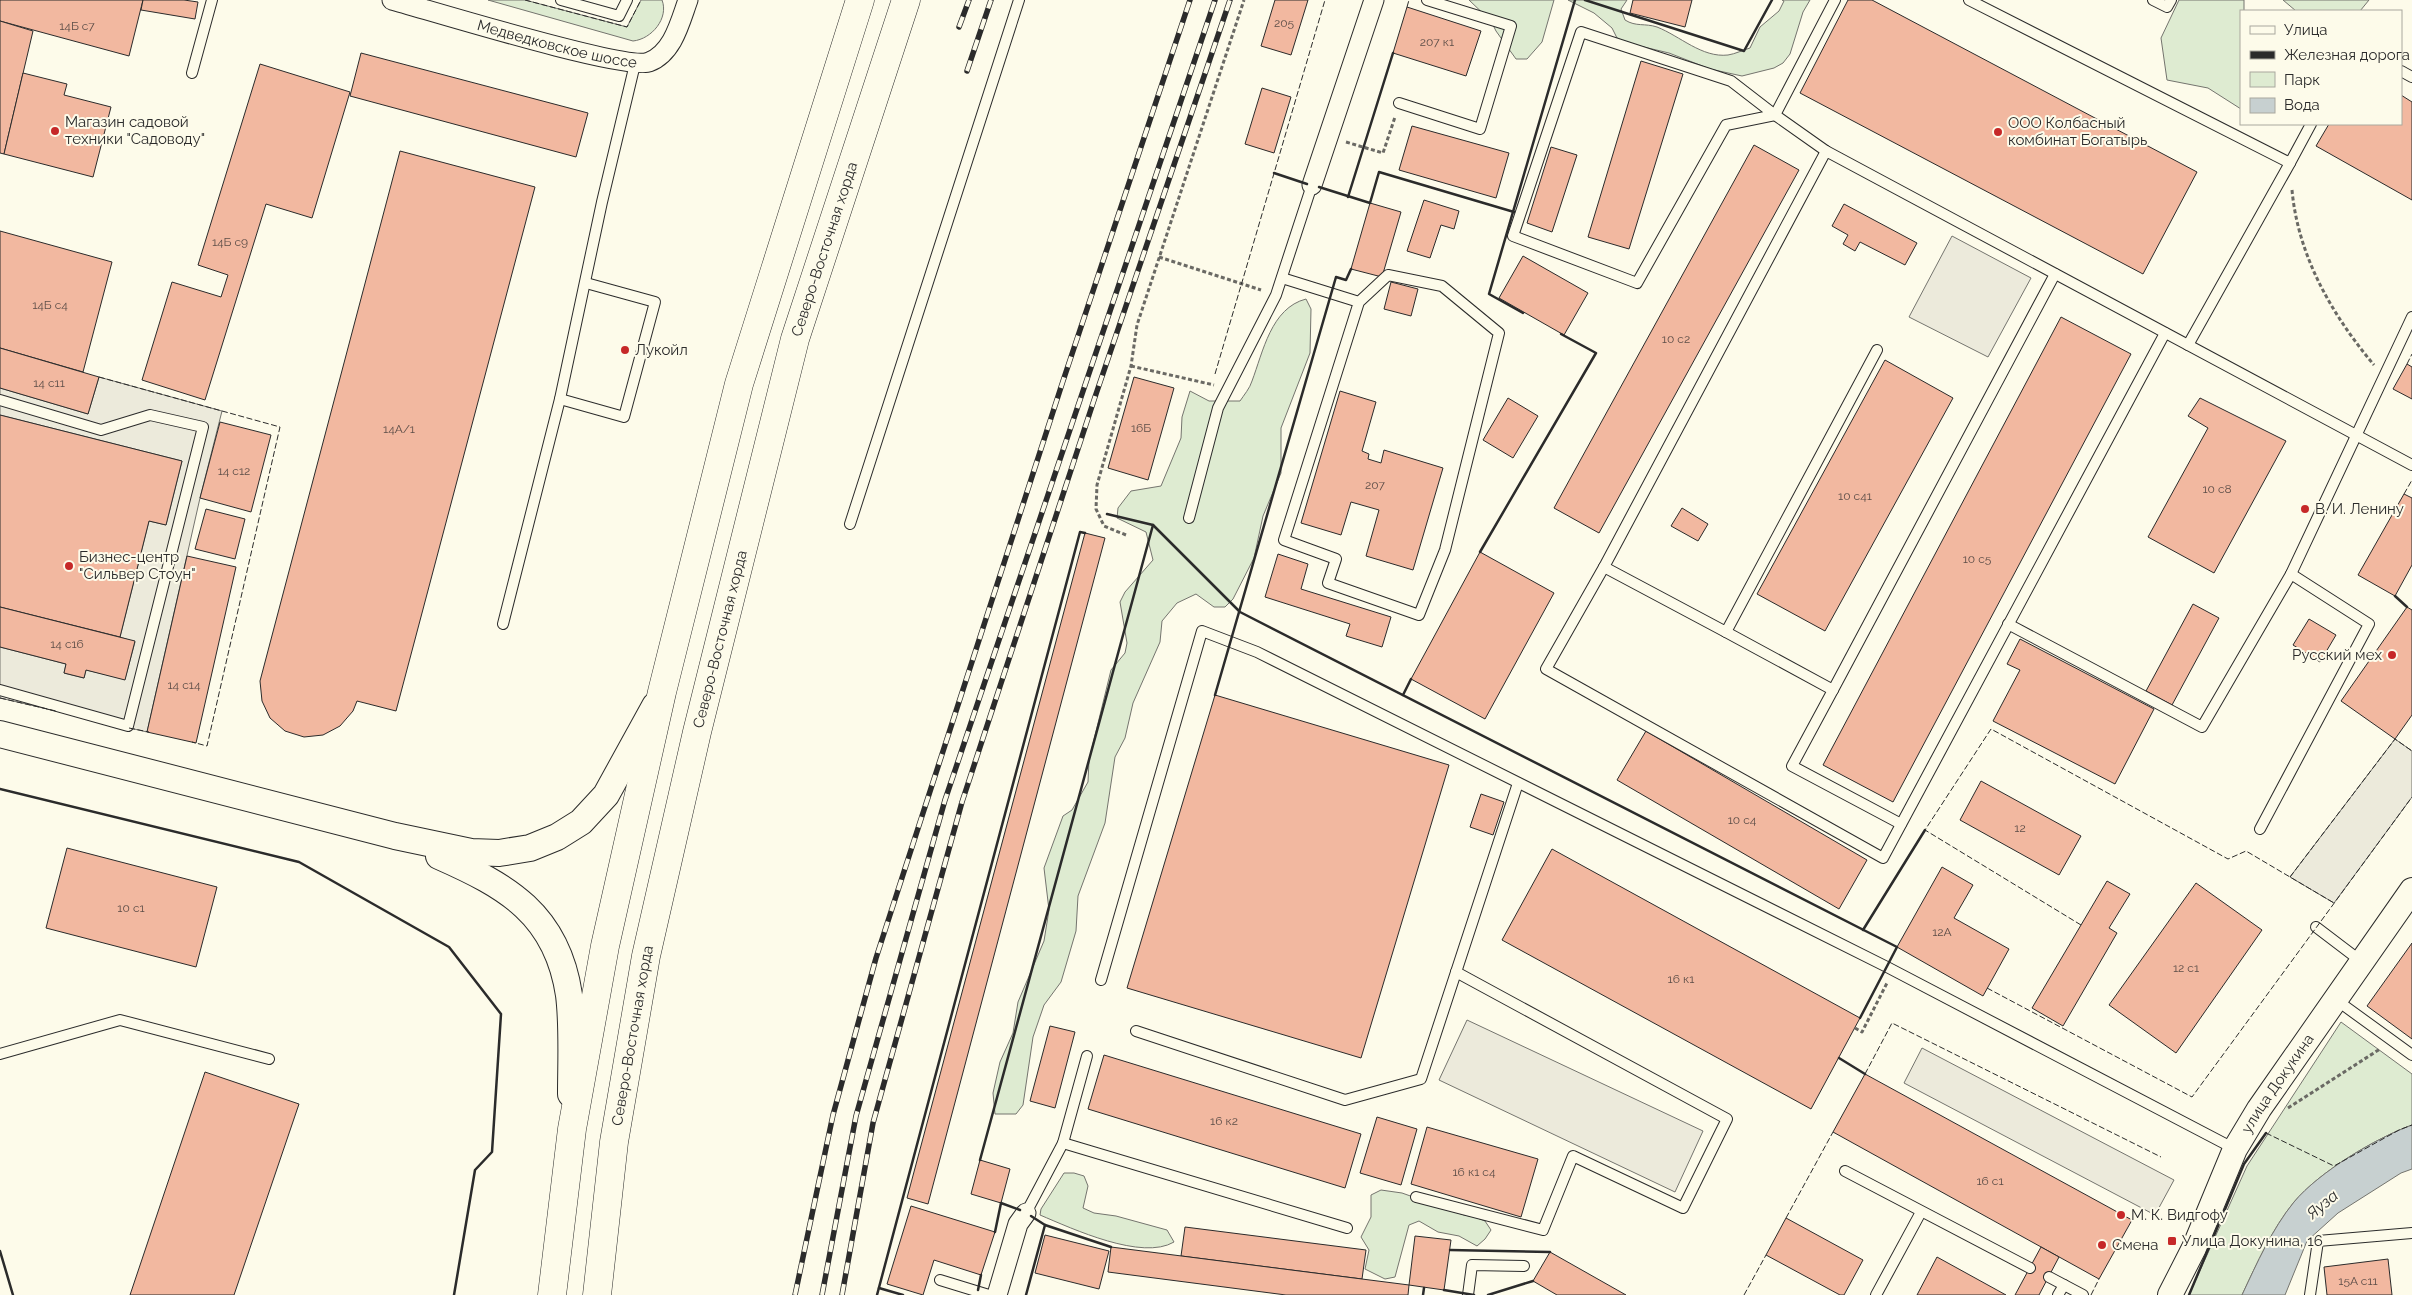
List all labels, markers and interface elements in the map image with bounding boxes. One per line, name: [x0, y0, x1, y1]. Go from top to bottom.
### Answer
legend: [2240, 10, 2402, 125]
street label: Медведковское шоссе: [475, 16, 638, 72]
house number: 205: [1274, 16, 1295, 30]
house number: 14Б с7: [59, 19, 95, 33]
text: Улица: [2284, 21, 2328, 39]
house number: 207 к1: [1420, 35, 1454, 49]
text: Железная дорога: [2284, 46, 2410, 64]
text: Парк: [2284, 71, 2320, 89]
text: Вода: [2284, 96, 2320, 114]
place label: Магазин садовой техники "Садоводу": [65, 113, 205, 148]
place label: ООО Колбасный комбинат Богатырь: [2008, 114, 2147, 149]
marker: Магазин садовой техники "Садоводу": [49, 125, 61, 137]
marker: ООО Колбасный комбинат Богатырь: [1992, 126, 2004, 138]
street label: Северо-Восточная хорда: [787, 160, 861, 339]
house number: 14Б с9: [212, 235, 248, 249]
house number: 14Б с4: [32, 298, 68, 312]
house number: 10 с2: [1662, 332, 1690, 346]
place label: Лукойл: [635, 341, 688, 359]
marker: Лукойл: [619, 344, 631, 356]
house number: 14 с11: [33, 376, 65, 390]
house number: 16Б: [1131, 421, 1151, 435]
house number: 14А/1: [383, 422, 415, 436]
house number: 14 с12: [218, 464, 250, 478]
house number: 207: [1365, 478, 1386, 492]
house number: 10 с8: [2202, 482, 2232, 496]
house number: 10 с41: [1838, 489, 1872, 503]
place label: В. И. Ленину: [2315, 500, 2404, 518]
marker: В. И. Ленину: [2299, 503, 2311, 515]
place label: Бизнес-центр "Сильвер Стоун": [79, 548, 196, 583]
street label: Северо-Восточная хорда: [689, 548, 751, 730]
house number: 10 с5: [1963, 552, 1992, 566]
marker: Бизнес-центр "Сильвер Стоун": [63, 560, 75, 572]
house number: 14 с16: [50, 637, 84, 651]
place label: Русский мех: [2292, 646, 2382, 664]
marker: Русский мех: [2386, 649, 2398, 661]
house number: 14 с14: [167, 678, 201, 692]
house number: 10 с4: [1728, 813, 1757, 827]
house number: 12: [2014, 821, 2026, 835]
house number: 10 с1: [117, 901, 145, 915]
house number: 12А: [1932, 925, 1952, 939]
street label: Северо-Восточная хорда: [608, 944, 657, 1127]
house number: 12 с1: [2173, 961, 2199, 975]
house number: 16 к1: [1668, 972, 1694, 986]
street label: улица Докукина: [2238, 1030, 2318, 1136]
house number: 16 к2: [1210, 1114, 1238, 1128]
house number: 16 к1 с4: [1452, 1165, 1496, 1179]
house number: 16 с1: [1976, 1174, 2004, 1188]
water label: Яуза: [2303, 1185, 2342, 1223]
place label: М. К. Видгофу: [2131, 1206, 2228, 1224]
marker: М. К. Видгофу: [2115, 1209, 2127, 1221]
place label: Улица Докунина, 16: [2182, 1232, 2323, 1250]
marker: Улица Докунина, 16: [2166, 1235, 2178, 1247]
place label: Смена: [2112, 1236, 2159, 1254]
marker: Смена: [2096, 1239, 2108, 1251]
house number: 15А с11: [2338, 1274, 2378, 1288]

